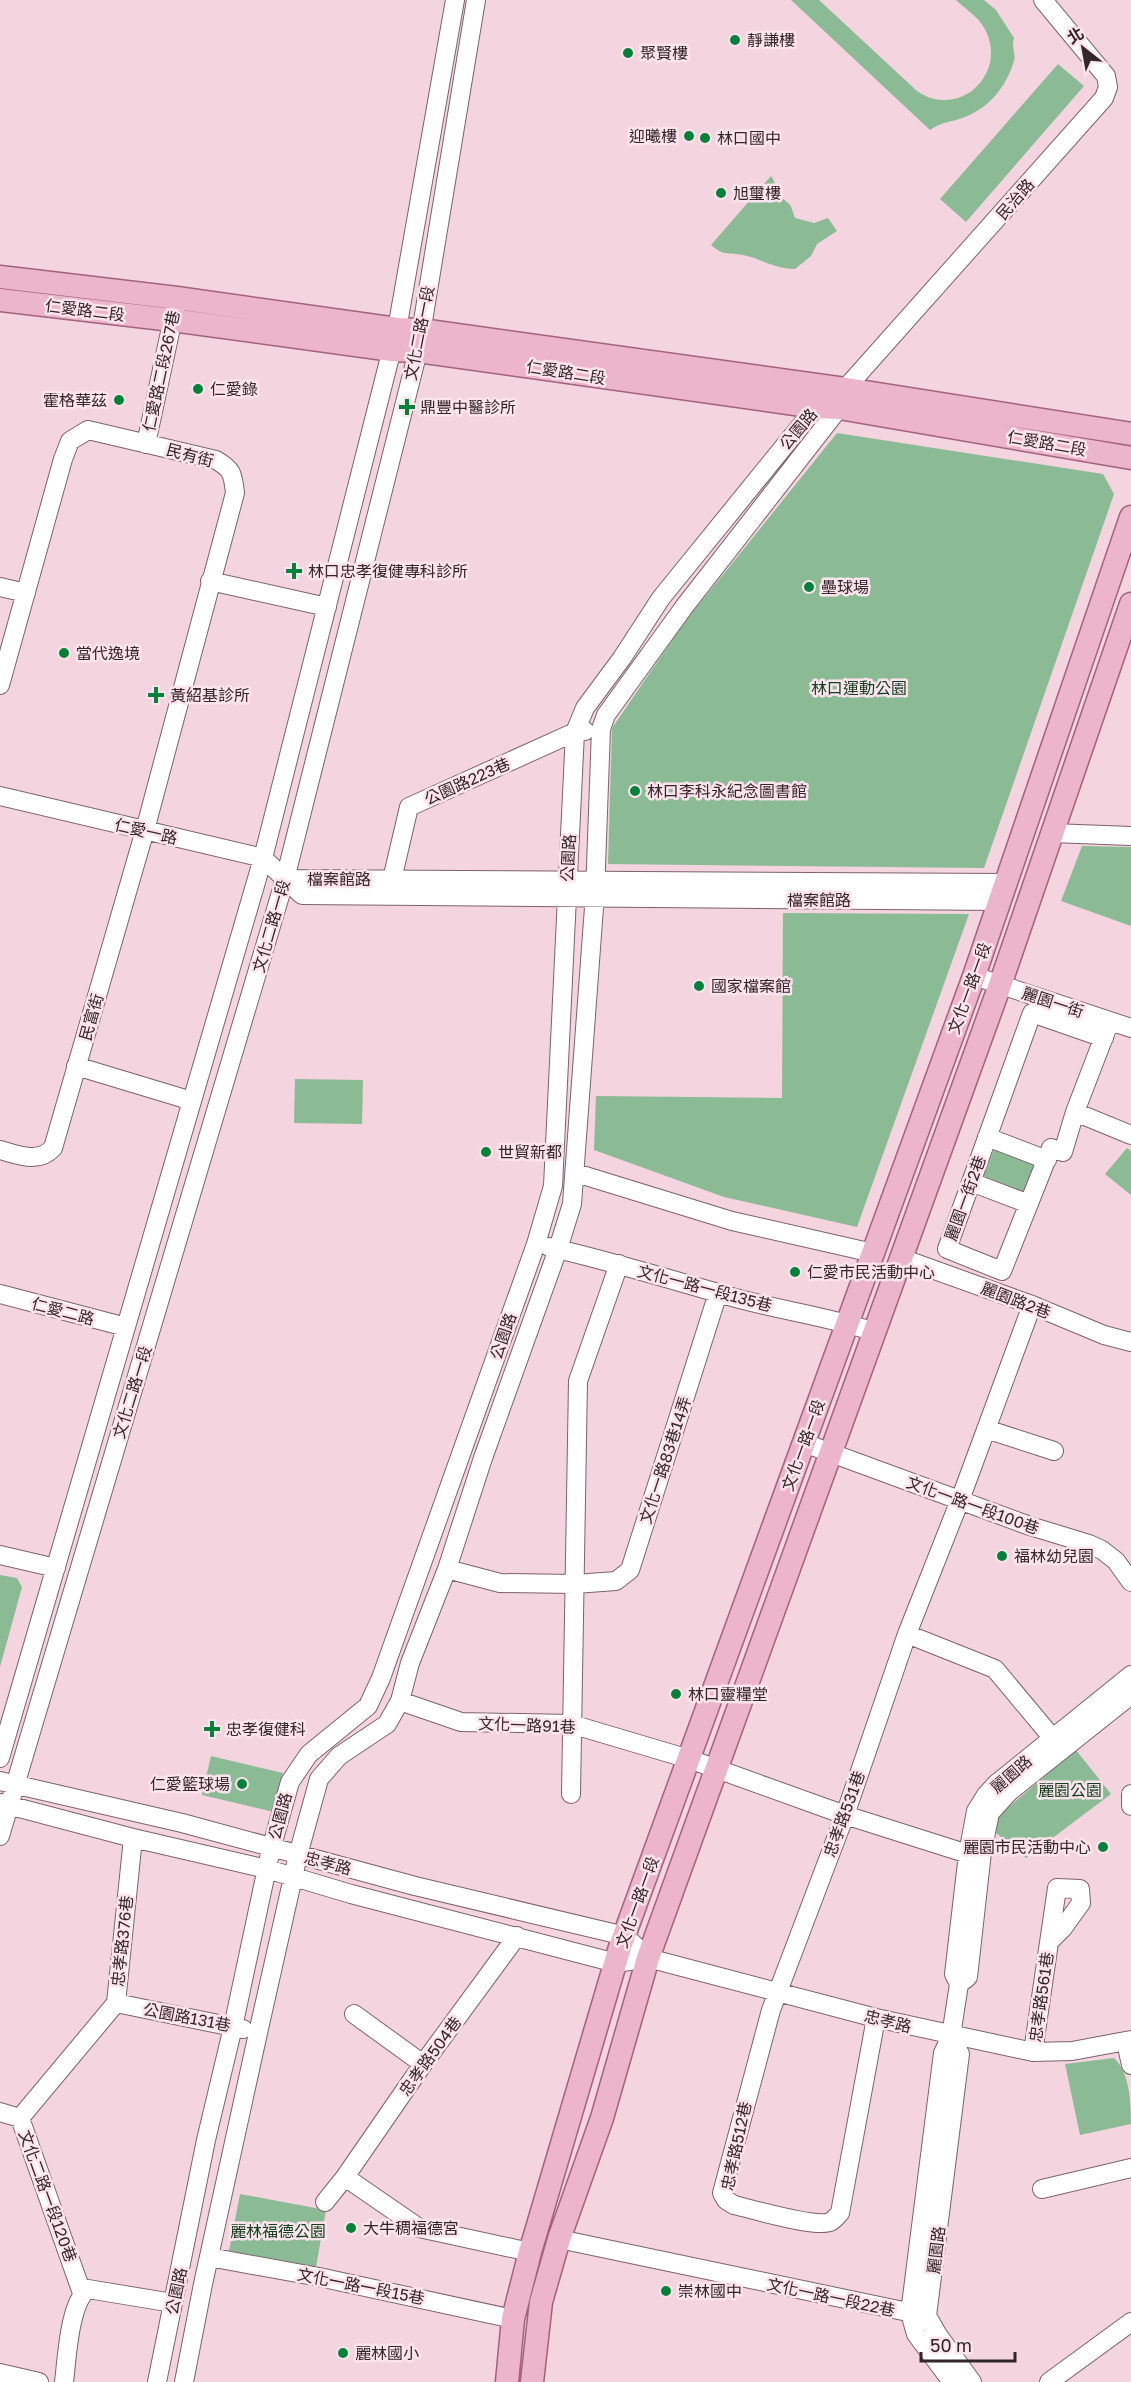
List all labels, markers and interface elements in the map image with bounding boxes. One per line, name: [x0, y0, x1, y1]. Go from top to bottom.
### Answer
north arrow: [1053, 18, 1113, 78]
text: 北: [1063, 22, 1087, 48]
place label: 靜謙樓: [747, 30, 795, 50]
marker: 靜謙樓: [728, 33, 742, 47]
place label: 聚賢樓: [640, 43, 688, 63]
marker: 聚賢樓: [621, 46, 635, 60]
place label: 迎曦樓: [629, 126, 677, 146]
place label: 林口國中: [717, 128, 781, 148]
marker: 迎曦樓: [682, 129, 696, 143]
marker: 林口國中: [698, 131, 712, 145]
street label: 民治路: [992, 174, 1038, 224]
place label: 旭璽樓: [733, 183, 781, 203]
marker: 旭璽樓: [714, 186, 728, 200]
street label: 文化二路一段: [400, 284, 438, 382]
street label: 仁愛路二段: [44, 295, 126, 325]
street label: 仁愛路二段267巷: [138, 309, 184, 433]
street label: 仁愛路二段: [525, 356, 607, 388]
place label: 仁愛錄: [210, 379, 258, 399]
marker: 仁愛錄: [191, 382, 205, 396]
place label: 霍格華茲: [43, 390, 107, 410]
marker: 霍格華茲: [112, 393, 126, 407]
place label: 鼎豐中醫診所: [420, 397, 516, 417]
marker: 鼎豐中醫診所: [398, 398, 416, 416]
street label: 公園路: [775, 404, 821, 454]
street label: 仁愛路二段: [1006, 426, 1088, 460]
street label: 民有街: [164, 439, 216, 471]
place label: 林口忠孝復健專科診所: [308, 561, 468, 581]
marker: 林口忠孝復健專科診所: [285, 562, 303, 580]
place label: 壘球場: [821, 577, 869, 597]
marker: 壘球場: [802, 580, 816, 594]
place label: 當代逸境: [76, 643, 140, 663]
marker: 當代逸境: [57, 646, 71, 660]
park label: 林口運動公園: [811, 678, 907, 698]
place label: 黃紹基診所: [170, 685, 250, 705]
marker: 黃紹基診所: [147, 686, 165, 704]
street label: 公園路223巷: [421, 753, 513, 809]
place label: 林口李科永紀念圖書館: [647, 781, 807, 801]
marker: 林口李科永紀念圖書館: [628, 784, 642, 798]
street label: 仁愛一路: [113, 814, 179, 848]
street label: 公園路: [557, 834, 579, 882]
street label: 檔案館路: [307, 869, 371, 889]
street label: 文化二路一段: [248, 877, 294, 975]
street label: 檔案館路: [787, 890, 851, 910]
street label: 文化一路一段: [943, 939, 995, 1037]
place label: 國家檔案館: [711, 976, 791, 996]
marker: 國家檔案館: [692, 979, 706, 993]
street label: 麗園一街: [1019, 983, 1087, 1021]
street label: 民富街: [75, 991, 107, 1043]
place label: 世貿新都: [498, 1142, 562, 1162]
marker: 世貿新都: [479, 1145, 493, 1159]
street label: 麗園一街2巷: [940, 1153, 990, 1243]
street label: 文化一路一段135巷: [636, 1260, 774, 1316]
place label: 仁愛市民活動中心: [807, 1262, 935, 1282]
marker: 仁愛市民活動中心: [788, 1265, 802, 1279]
street label: 麗園路2巷: [978, 1278, 1054, 1322]
street label: 仁愛二路: [29, 1293, 97, 1329]
street label: 公園路: [486, 1310, 520, 1362]
street label: 文化二路一段: [108, 1343, 156, 1441]
street label: 文化一路83巷14弄: [635, 1394, 695, 1526]
street label: 文化一路一段: [777, 1396, 829, 1494]
street label: 文化一路一段100巷: [904, 1472, 1042, 1538]
place label: 福林幼兒園: [1014, 1546, 1094, 1566]
marker: 福林幼兒園: [995, 1549, 1009, 1563]
place label: 林口靈糧堂: [688, 1684, 768, 1704]
marker: 林口靈糧堂: [669, 1687, 683, 1701]
street label: 文化一路91巷: [478, 1713, 576, 1737]
place label: 忠孝復健科: [226, 1719, 306, 1739]
marker: 忠孝復健科: [203, 1720, 221, 1738]
street label: 麗園路: [986, 1751, 1036, 1797]
street label: 忠孝路531巷: [819, 1768, 869, 1860]
place label: 仁愛籃球場: [150, 1774, 230, 1794]
marker: 仁愛籃球場: [235, 1777, 249, 1791]
park label: 麗園公園: [1038, 1780, 1102, 1800]
street label: 公園路: [264, 1790, 296, 1842]
place label: 麗園市民活動中心: [963, 1837, 1091, 1857]
marker: 麗園市民活動中心: [1096, 1840, 1110, 1854]
street label: 忠孝路: [302, 1847, 354, 1879]
street label: 文化一路一段: [611, 1853, 663, 1951]
street label: 忠孝路376巷: [107, 1894, 137, 1988]
street label: 忠孝路561巷: [1025, 1951, 1057, 2043]
street label: 公園路131巷: [141, 1999, 233, 2035]
street label: 忠孝路: [862, 2005, 914, 2037]
street label: 忠孝路504巷: [395, 2013, 465, 2099]
street label: 忠孝路512巷: [717, 2100, 755, 2192]
street label: 文化二路一段120巷: [15, 2127, 81, 2265]
place label: 大牛稠福德宮: [363, 2218, 459, 2238]
park label: 麗林福德公園: [230, 2221, 326, 2241]
marker: 大牛稠福德宮: [344, 2221, 358, 2235]
street label: 麗園路: [923, 2225, 949, 2275]
street label: 文化一路一段15巷: [296, 2264, 426, 2308]
street label: 公園路: [161, 2265, 191, 2317]
street label: 文化一路一段22巷: [765, 2274, 897, 2320]
place label: 崇林國中: [678, 2281, 742, 2301]
marker: 崇林國中: [659, 2284, 673, 2298]
scale bar: [921, 2325, 1016, 2363]
text: 50 m: [930, 2334, 972, 2356]
place label: 麗林國小: [355, 2343, 419, 2363]
marker: 麗林國小: [336, 2346, 350, 2360]

